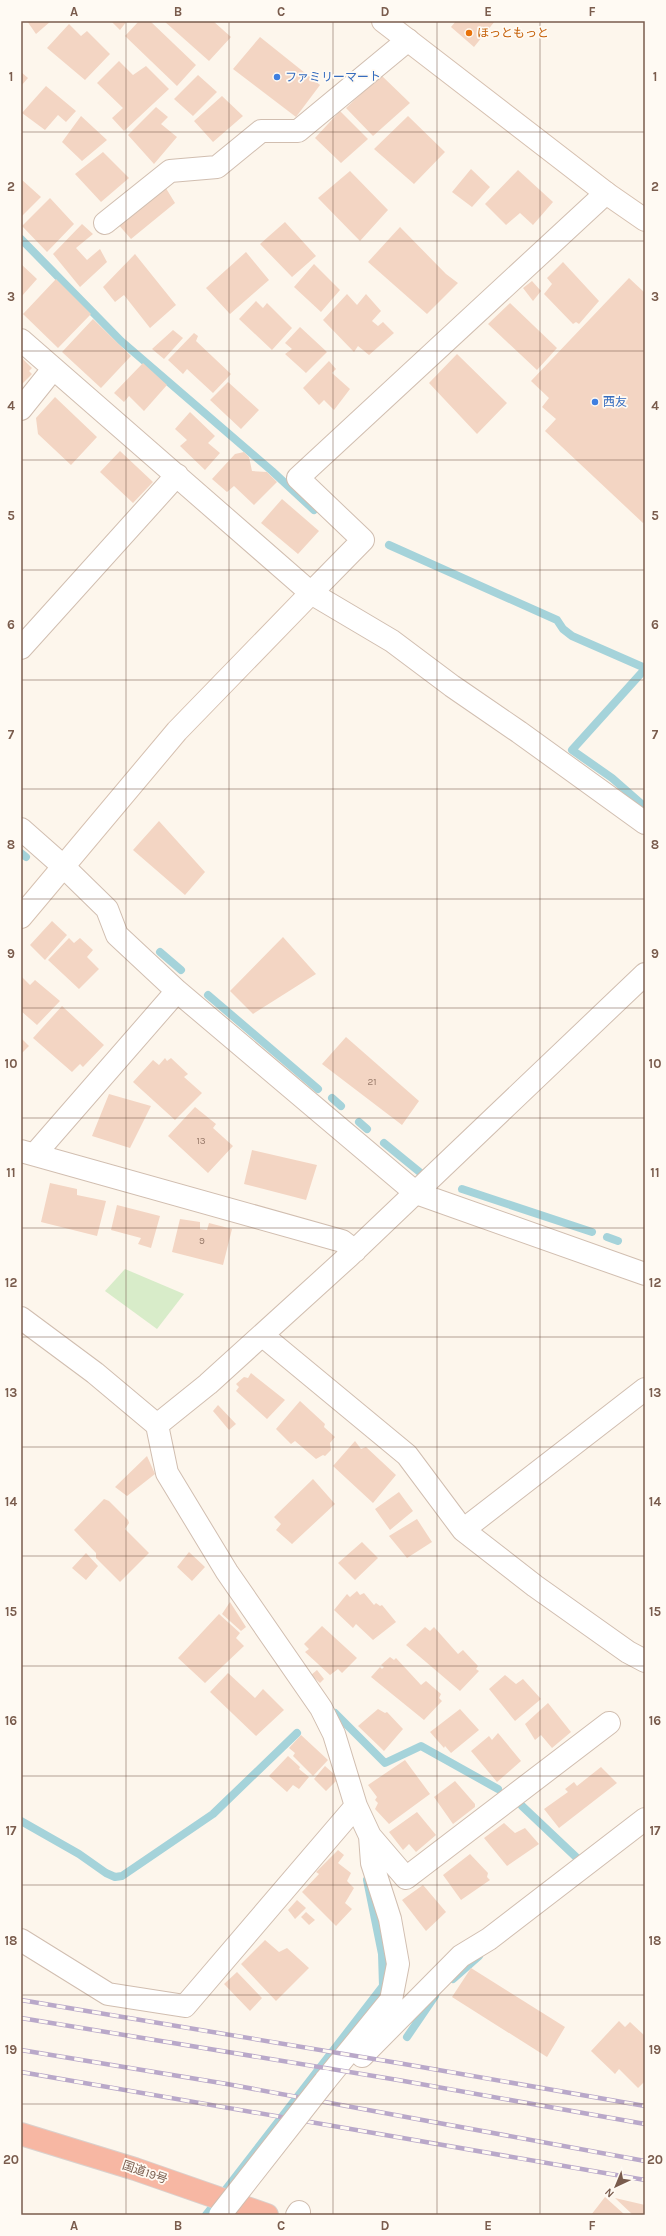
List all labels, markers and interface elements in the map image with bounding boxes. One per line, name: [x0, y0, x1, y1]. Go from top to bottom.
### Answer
text: A: [70, 4, 78, 19]
text: B: [174, 4, 182, 19]
text: C: [277, 4, 285, 19]
text: D: [381, 4, 390, 19]
text: E: [484, 4, 492, 19]
text: F: [588, 4, 596, 19]
place label: ほっともっと: [477, 26, 549, 40]
marker: ほっともっと: [464, 28, 474, 38]
text: 1: [9, 69, 13, 84]
text: 1: [653, 69, 657, 84]
place label: ファミリーマート: [285, 70, 381, 84]
marker: ファミリーマート: [272, 72, 282, 82]
text: 2: [7, 179, 15, 194]
text: 2: [651, 179, 659, 194]
text: 3: [7, 289, 15, 304]
text: 3: [651, 289, 659, 304]
place label: 西友: [603, 395, 627, 409]
marker: 西友: [590, 397, 600, 407]
text: 4: [7, 398, 15, 413]
text: 4: [651, 398, 659, 413]
text: 5: [7, 508, 15, 523]
text: 5: [651, 508, 659, 523]
text: 6: [7, 617, 15, 632]
text: 6: [651, 617, 659, 632]
text: 7: [8, 727, 15, 742]
text: 7: [652, 727, 659, 742]
text: 8: [7, 837, 15, 852]
text: 8: [651, 837, 659, 852]
text: 9: [7, 946, 15, 961]
text: 9: [651, 946, 659, 961]
text: 10: [5, 1056, 17, 1071]
text: 10: [649, 1056, 661, 1071]
house number: 21: [367, 1076, 377, 1088]
house number: 13: [196, 1135, 206, 1147]
text: 11: [6, 1165, 16, 1180]
text: 11: [650, 1165, 660, 1180]
house number: 9: [199, 1235, 205, 1247]
text: 12: [5, 1275, 17, 1290]
text: 12: [649, 1275, 661, 1290]
text: 13: [5, 1385, 17, 1400]
text: 13: [649, 1385, 661, 1400]
text: 14: [5, 1494, 17, 1509]
text: 14: [649, 1494, 661, 1509]
text: 15: [5, 1604, 18, 1619]
text: 15: [649, 1604, 662, 1619]
text: 16: [5, 1713, 17, 1728]
text: 16: [649, 1713, 661, 1728]
text: 17: [5, 1823, 17, 1838]
text: 17: [649, 1823, 661, 1838]
text: 18: [4, 1933, 18, 1948]
text: 18: [648, 1933, 662, 1948]
text: 19: [5, 2042, 17, 2057]
text: 19: [649, 2042, 661, 2057]
text: 20: [3, 2152, 19, 2167]
text: 20: [647, 2152, 663, 2167]
street label: 国道19号: [121, 2158, 169, 2186]
north arrow: [596, 2166, 636, 2206]
text: N: [602, 2185, 617, 2200]
text: A: [70, 2218, 78, 2233]
text: B: [174, 2218, 182, 2233]
text: C: [277, 2218, 285, 2233]
text: D: [381, 2218, 390, 2233]
text: E: [484, 2218, 492, 2233]
text: F: [588, 2218, 596, 2233]

